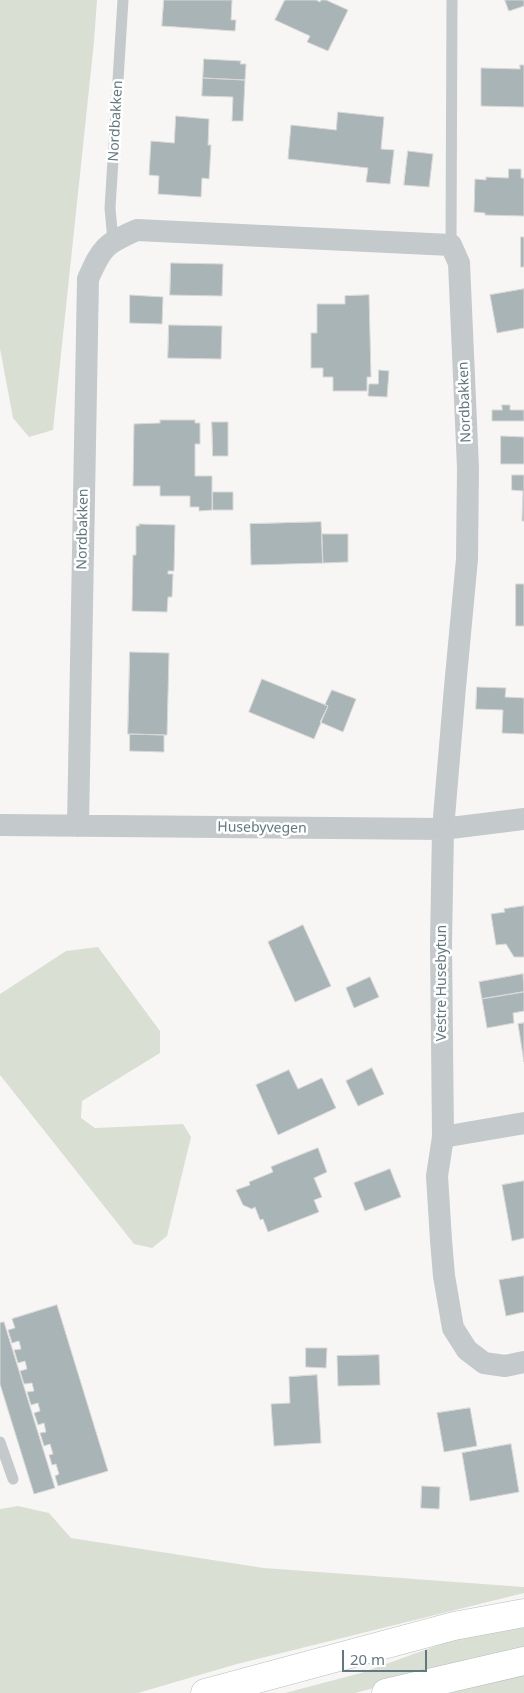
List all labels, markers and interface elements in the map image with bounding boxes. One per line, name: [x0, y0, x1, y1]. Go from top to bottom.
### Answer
street label: Nordbakken: [105, 80, 127, 162]
street label: Nordbakken: [455, 361, 475, 443]
street label: Nordbakken: [74, 488, 92, 570]
street label: Husebyvegen: [217, 819, 307, 837]
street label: Vestre Husebytun: [434, 925, 450, 1041]
scale bar: [344, 1640, 429, 1672]
text: 20 m: [350, 1649, 385, 1669]

